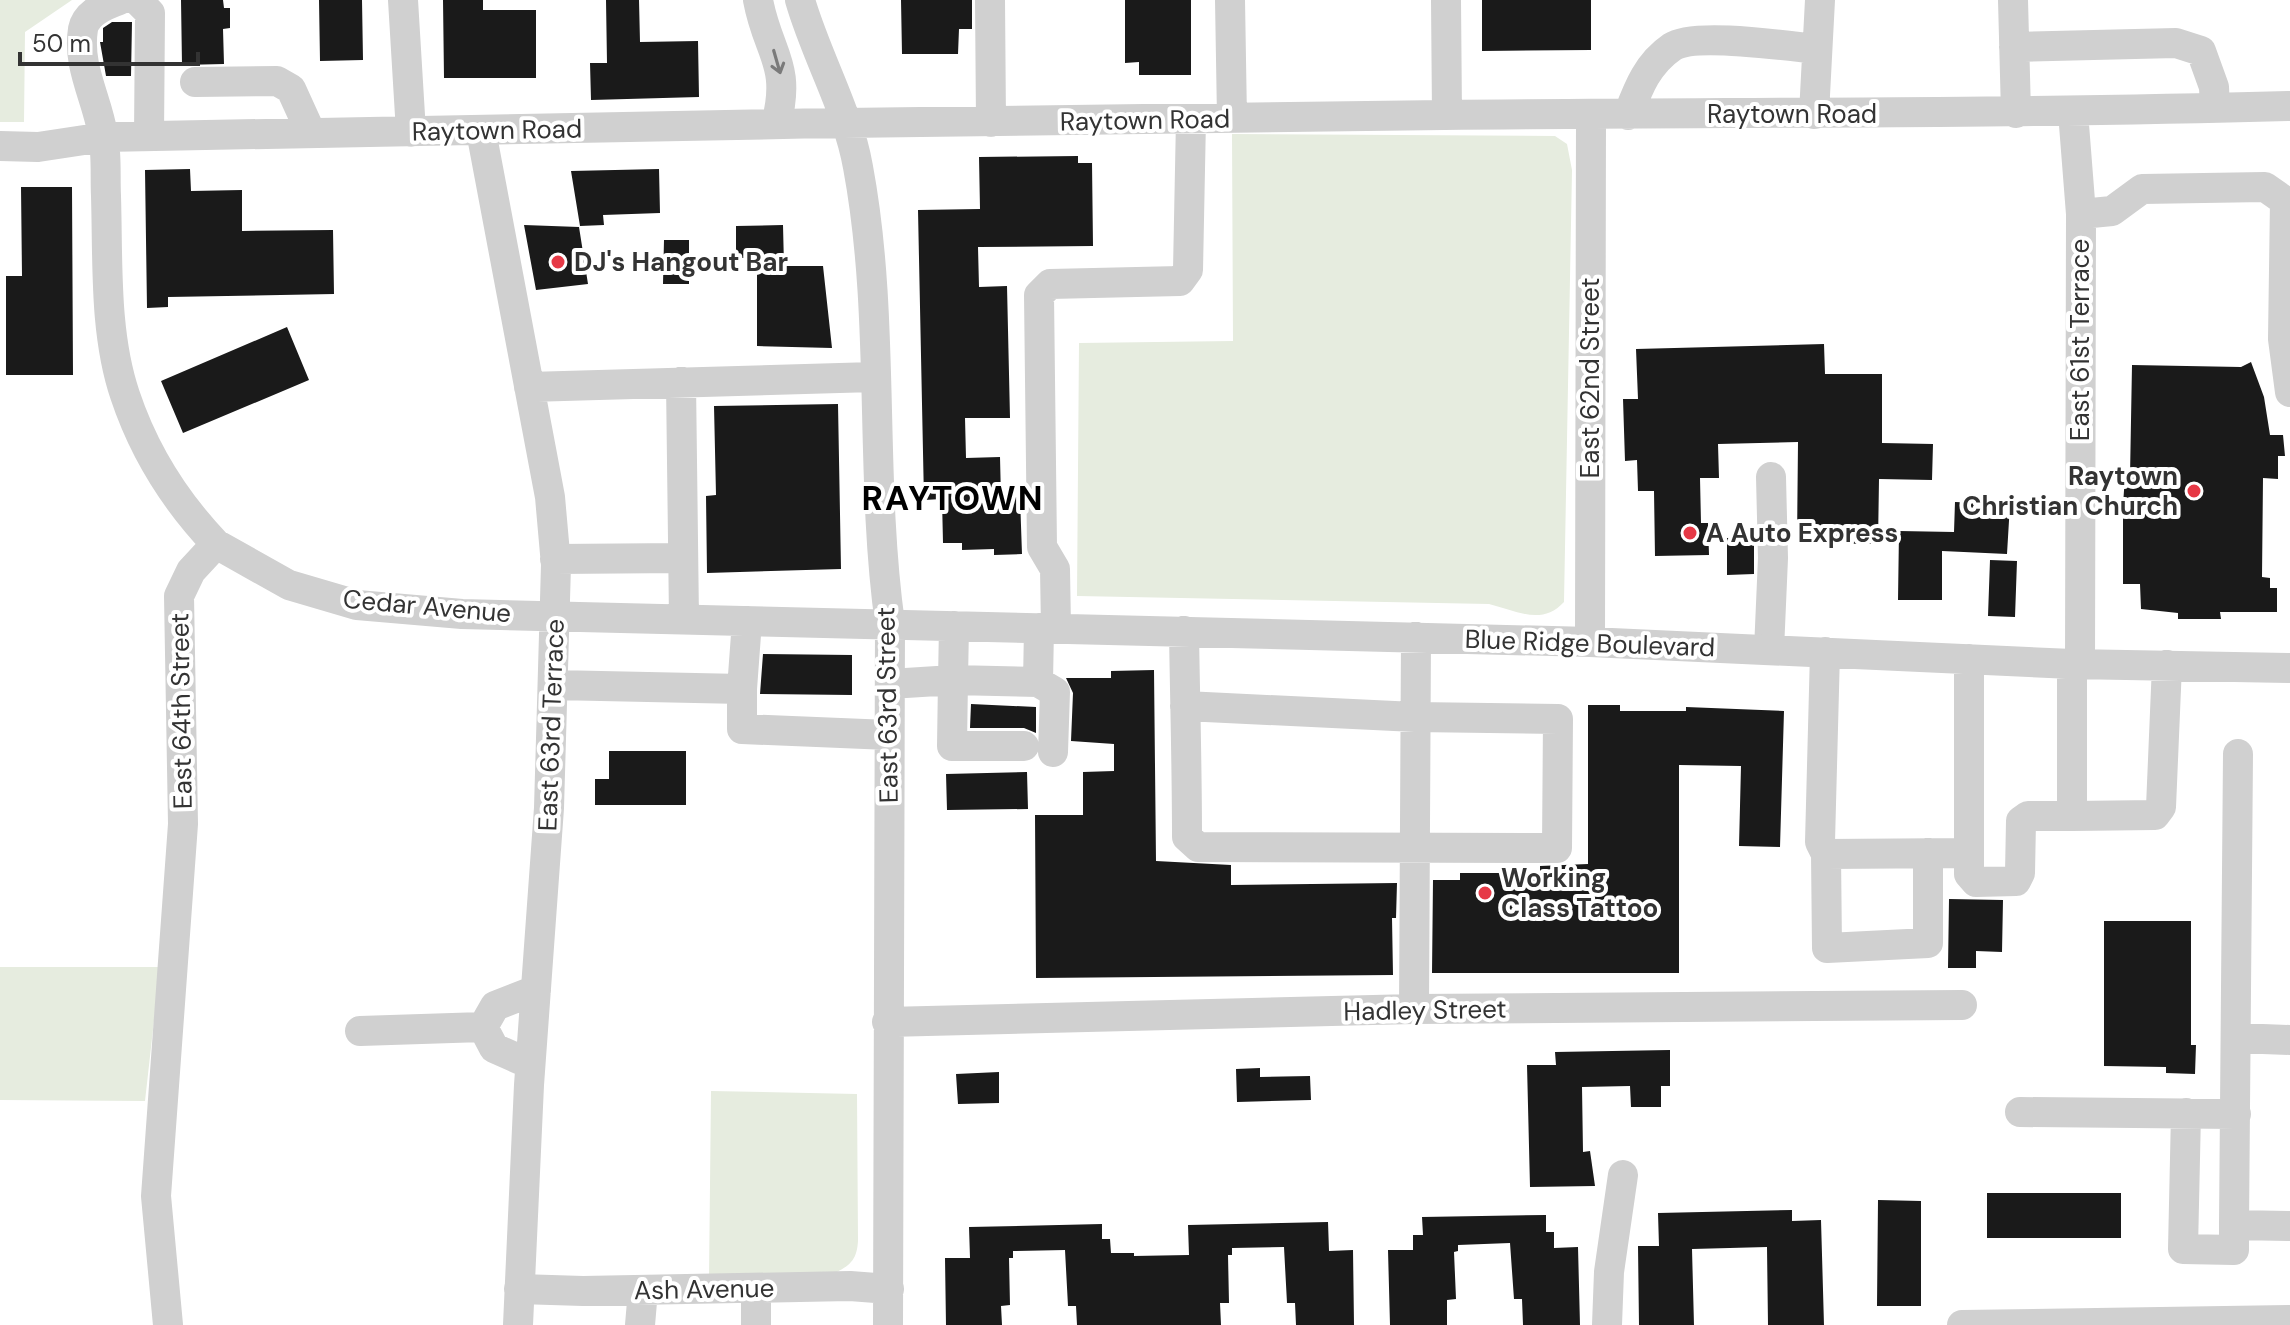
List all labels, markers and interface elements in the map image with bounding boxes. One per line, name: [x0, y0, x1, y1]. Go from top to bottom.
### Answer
scale bar: [20, 16, 198, 66]
text: 50 m: [32, 28, 91, 59]
one-way arrow: [770, 48, 785, 74]
street label: Raytown Road: [1707, 97, 1877, 131]
street label: Raytown Road: [1060, 102, 1230, 138]
street label: Raytown Road: [412, 112, 582, 148]
street label: East 61st Terrace: [2063, 239, 2097, 441]
place label: DJ's Hangout Bar: [574, 245, 788, 279]
marker: DJ's Hangout Bar: [549, 253, 567, 271]
street label: East 62nd Street: [1573, 278, 1607, 478]
place label: Raytown Christian Church: [1962, 459, 2178, 523]
district label: RAYTOWN: [862, 476, 1044, 521]
marker: Raytown Christian Church: [2185, 482, 2203, 500]
place label: A Auto Express: [1706, 516, 1898, 550]
marker: A Auto Express: [1681, 524, 1699, 542]
street label: Cedar Avenue: [341, 582, 513, 630]
street label: East 63rd Street: [868, 607, 906, 803]
street label: East 64th Street: [162, 613, 200, 809]
street label: East 63rd Terrace: [530, 618, 572, 832]
street label: Blue Ridge Boulevard: [1464, 622, 1716, 664]
place label: Working Class Tattoo: [1501, 861, 1658, 925]
marker: Working Class Tattoo: [1476, 884, 1494, 902]
street label: Hadley Street: [1343, 992, 1507, 1028]
street label: Ash Avenue: [633, 1271, 775, 1307]

